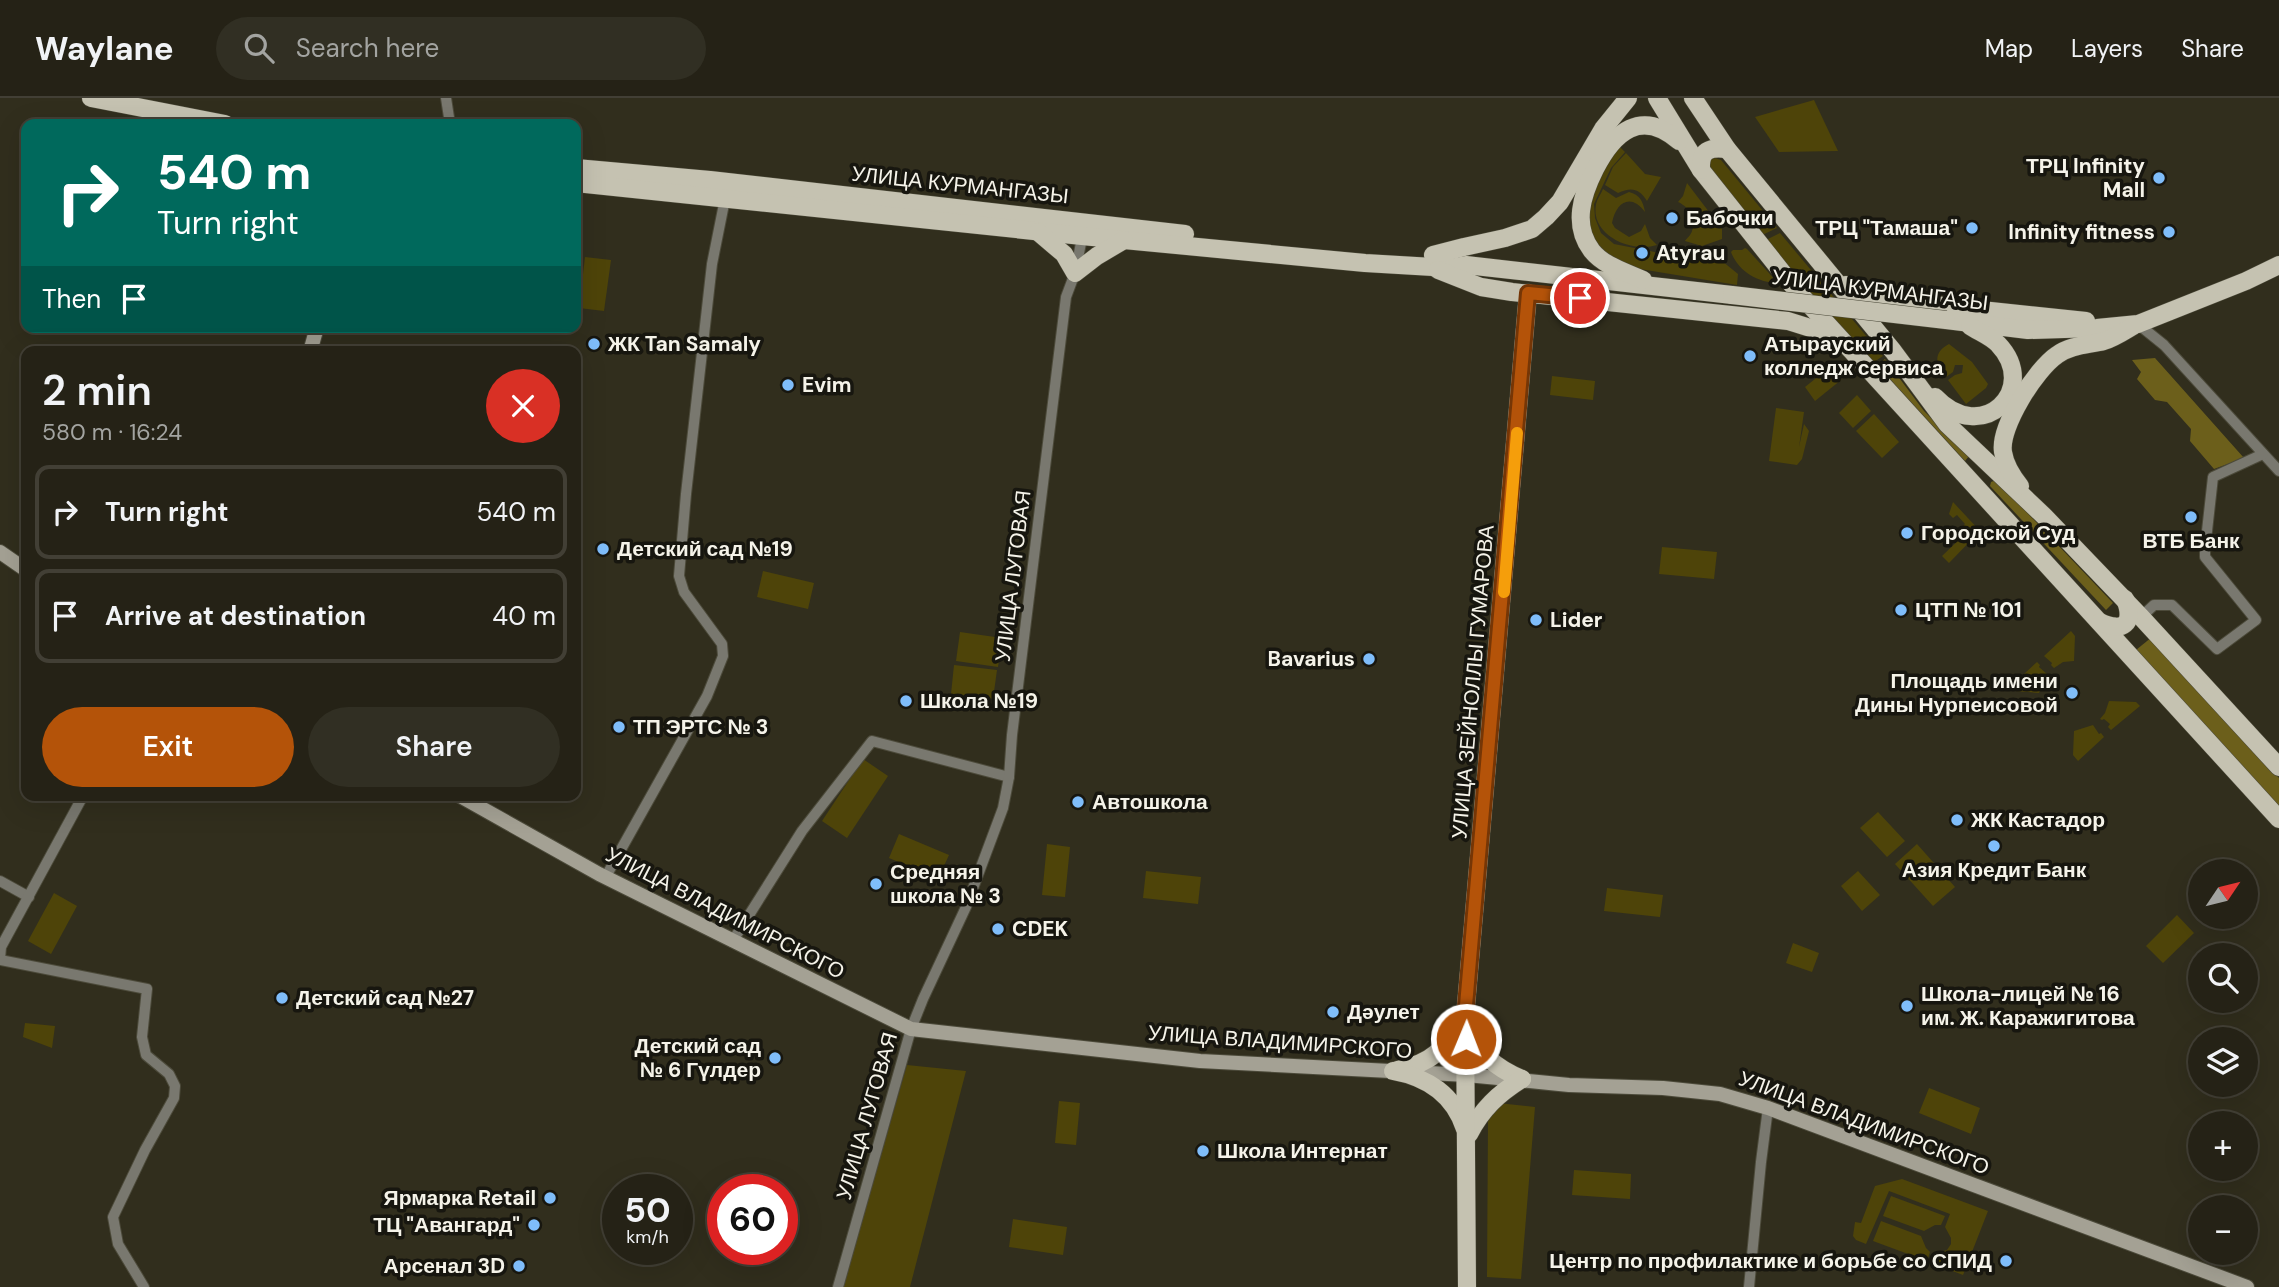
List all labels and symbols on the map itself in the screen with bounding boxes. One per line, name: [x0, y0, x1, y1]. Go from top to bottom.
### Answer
place label: ТРЦ Infinity Mall: [2026, 152, 2145, 204]
street label: УЛИЦА КУРМАНГАЗЫ: [850, 160, 1070, 210]
marker: ТРЦ Infinity Mall: [2151, 170, 2167, 186]
place label: Бабочки: [1686, 204, 1774, 232]
marker: Бабочки: [1664, 210, 1680, 226]
place label: ТРЦ "Тамаша": [1815, 214, 1958, 242]
place label: Infinity fitness: [2008, 218, 2155, 246]
marker: ТРЦ "Тамаша": [1964, 220, 1980, 236]
marker: Infinity fitness: [2161, 224, 2177, 240]
place label: Atyrau: [1656, 239, 1725, 267]
marker: Atyrau: [1634, 245, 1650, 261]
street label: УЛИЦА КУРМАНГАЗЫ: [1770, 263, 1990, 317]
pin: [1550, 268, 1610, 328]
place label: ЖК Tan Samaly: [607, 330, 761, 358]
place label: Атырауский колледж сервиса: [1764, 330, 1944, 382]
marker: ЖК Tan Samaly: [586, 336, 602, 352]
marker: Атырауский колледж сервиса: [1742, 348, 1758, 364]
place label: Evim: [802, 371, 852, 399]
marker: Evim: [780, 377, 796, 393]
street label: УЛИЦА ЛУГОВАЯ: [989, 489, 1037, 663]
marker: ВТБ Банк: [2183, 509, 2199, 525]
place label: Городской Суд: [1921, 519, 2075, 547]
street label: УЛИЦА ЗЕЙНОЛЛЫ ГУМАРОВА: [1445, 524, 1501, 840]
marker: Городской Суд: [1899, 525, 1915, 541]
place label: ВТБ Банк: [2142, 527, 2240, 555]
place label: Детский сад №19: [617, 535, 793, 563]
marker: Детский сад №19: [595, 541, 611, 557]
place label: ЦТП № 101: [1915, 596, 2022, 624]
marker: ЦТП № 101: [1893, 602, 1909, 618]
place label: Lider: [1550, 606, 1603, 634]
marker: Lider: [1528, 612, 1544, 628]
place label: Bavarius: [1268, 645, 1355, 673]
marker: Bavarius: [1361, 651, 1377, 667]
place label: Площадь имени Дины Нурпеисовой: [1855, 667, 2058, 719]
marker: Площадь имени Дины Нурпеисовой: [2064, 685, 2080, 701]
place label: Школа №19: [920, 687, 1038, 715]
marker: Школа №19: [898, 693, 914, 709]
place label: ТП ЭРТС № 3: [633, 713, 768, 741]
marker: ТП ЭРТС № 3: [611, 719, 627, 735]
place label: Автошкола: [1092, 788, 1208, 816]
marker: Автошкола: [1070, 794, 1086, 810]
place label: ЖК Кастадор: [1970, 806, 2105, 834]
marker: ЖК Кастадор: [1949, 812, 1965, 828]
marker: Азия Кредит Банк: [1986, 838, 2002, 854]
street label: УЛИЦА ВЛАДИМИРСКОГО: [601, 840, 849, 986]
place label: Азия Кредит Банк: [1902, 856, 2087, 884]
place label: Средняя школа № 3: [890, 858, 1001, 910]
north arrow: [2188, 859, 2258, 929]
marker: Средняя школа № 3: [868, 876, 884, 892]
place label: CDEK: [1012, 915, 1069, 943]
marker: CDEK: [990, 921, 1006, 937]
place label: Школа-лицей № 16 им. Ж. Каражигитова: [1921, 980, 2135, 1032]
place label: Детский сад №27: [296, 984, 474, 1012]
marker: Детский сад №27: [274, 990, 290, 1006]
place label: Дәулет: [1347, 998, 1420, 1026]
marker: Школа-лицей № 16 им. Ж. Каражигитова: [1899, 998, 1915, 1014]
position arrow: [1429, 1002, 1503, 1076]
marker: Дәулет: [1325, 1004, 1341, 1020]
street label: УЛИЦА ВЛАДИМИРСКОГО: [1147, 1019, 1413, 1065]
street label: УЛИЦА ЛУГОВАЯ: [830, 1029, 904, 1203]
place label: Детский сад № 6 Гүлдер: [634, 1032, 761, 1084]
marker: Детский сад № 6 Гүлдер: [767, 1050, 783, 1066]
street label: УЛИЦА ВЛАДИМИРСКОГО: [1735, 1065, 1993, 1181]
place label: Школа Интернат: [1217, 1137, 1388, 1165]
marker: Школа Интернат: [1195, 1143, 1211, 1159]
speed limit sign: 60: [707, 1174, 798, 1265]
place label: Ярмарка Retail: [384, 1184, 536, 1212]
marker: Ярмарка Retail: [542, 1190, 558, 1206]
place label: ТЦ "Авангард": [373, 1211, 520, 1239]
marker: ТЦ "Авангард": [526, 1217, 542, 1233]
place label: Центр по профилактике и борьбе со СПИД: [1549, 1247, 1992, 1275]
place label: Арсенал 3D: [383, 1252, 505, 1280]
marker: Центр по профилактике и борьбе со СПИД: [1998, 1253, 2014, 1269]
marker: Арсенал 3D: [511, 1258, 527, 1274]

